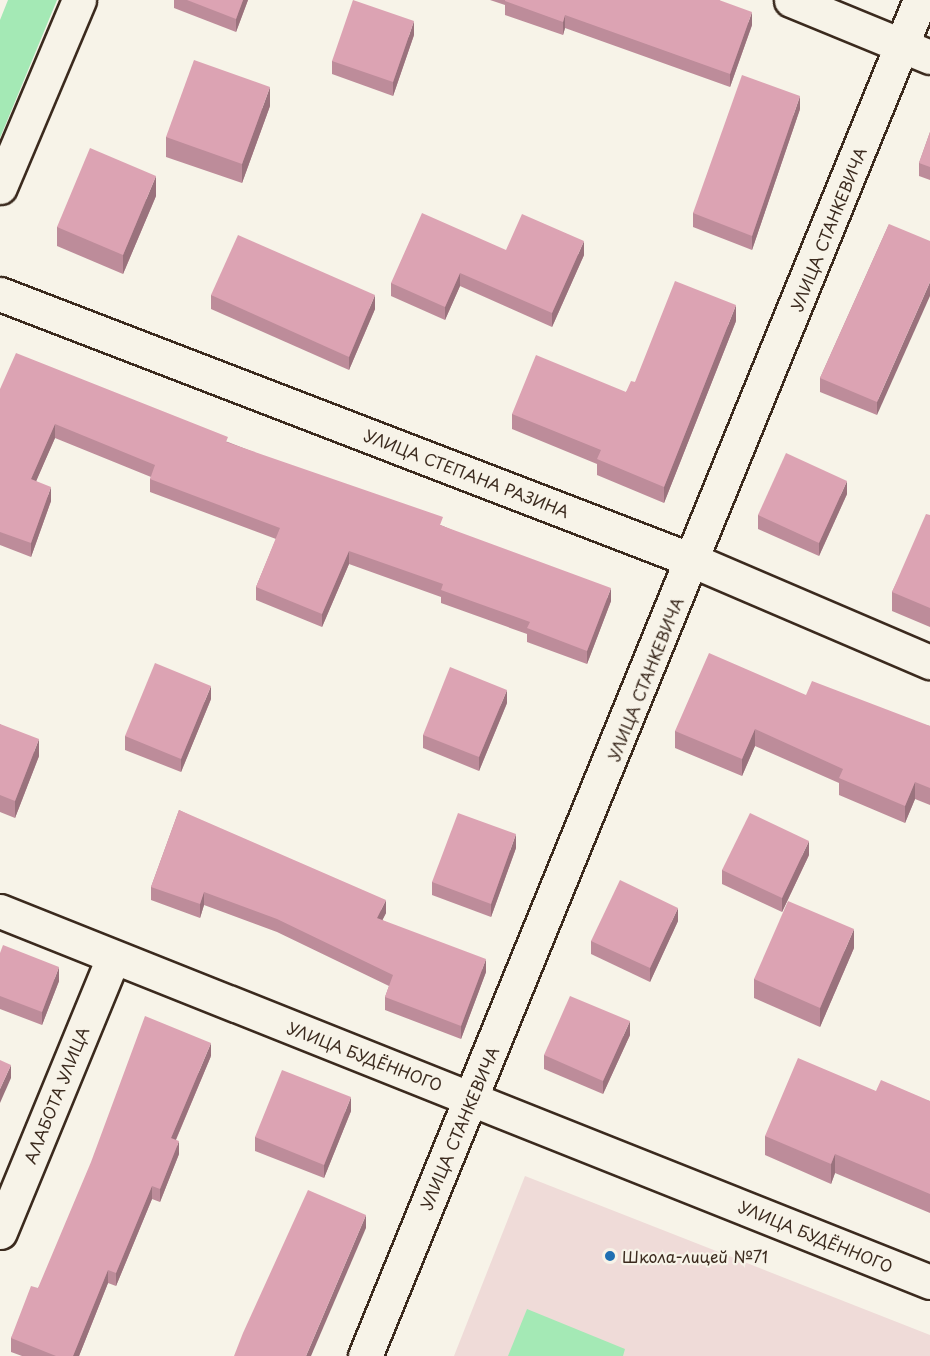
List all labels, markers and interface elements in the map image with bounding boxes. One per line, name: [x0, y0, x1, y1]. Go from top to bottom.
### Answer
street label: УЛИЦА СТАНКЕВИЧА: [786, 144, 870, 314]
street label: УЛИЦА СТЕПАНА РАЗИНА: [362, 425, 572, 521]
street label: УЛИЦА СТАНКЕВИЧА: [603, 594, 687, 764]
street label: УЛИЦА БУДЁННОГО: [284, 1017, 446, 1095]
street label: АЛАБОТА УЛИЦА: [20, 1024, 92, 1166]
street label: УЛИЦА СТАНКЕВИЧА: [416, 1043, 502, 1213]
street label: УЛИЦА БУДЁННОГО: [736, 1196, 896, 1276]
place label: Школа-лицей №71: [622, 1246, 768, 1266]
marker: Школа-лицей №71: [603, 1249, 617, 1263]

